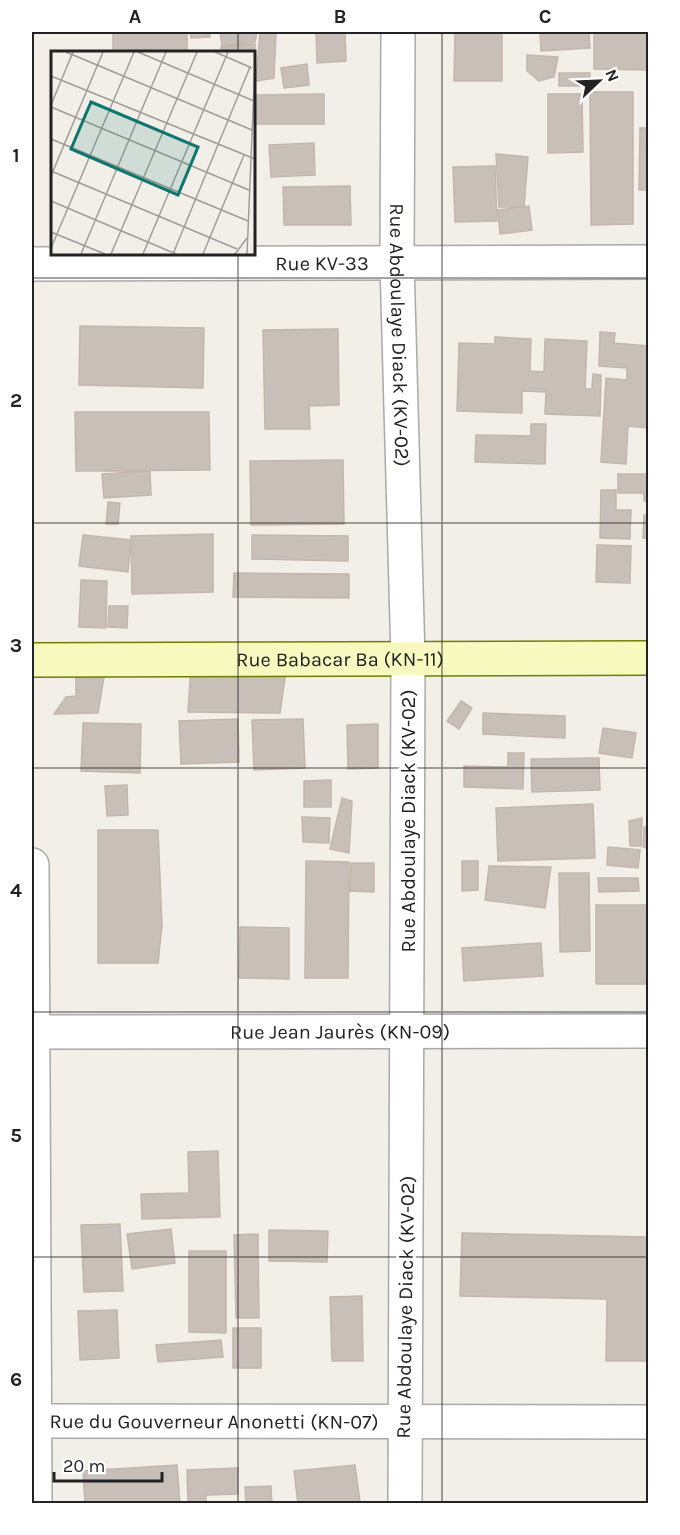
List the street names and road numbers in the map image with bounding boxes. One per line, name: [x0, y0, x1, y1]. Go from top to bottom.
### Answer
street label: Rue Abdoulaye Diack (KV-02): [385, 203, 414, 467]
street label: Rue KV-33: [275, 252, 369, 275]
street label: Rue Babacar Ba (KN-11): [236, 648, 444, 671]
street label: Rue Abdoulaye Diack (KV-02): [397, 689, 420, 953]
street label: Rue Jean Jaurès (KN-09): [230, 1020, 450, 1044]
street label: Rue Abdoulaye Diack (KV-02): [392, 1175, 419, 1439]
street label: Rue du Gouverneur Anonetti (KN-07): [49, 1410, 379, 1434]

